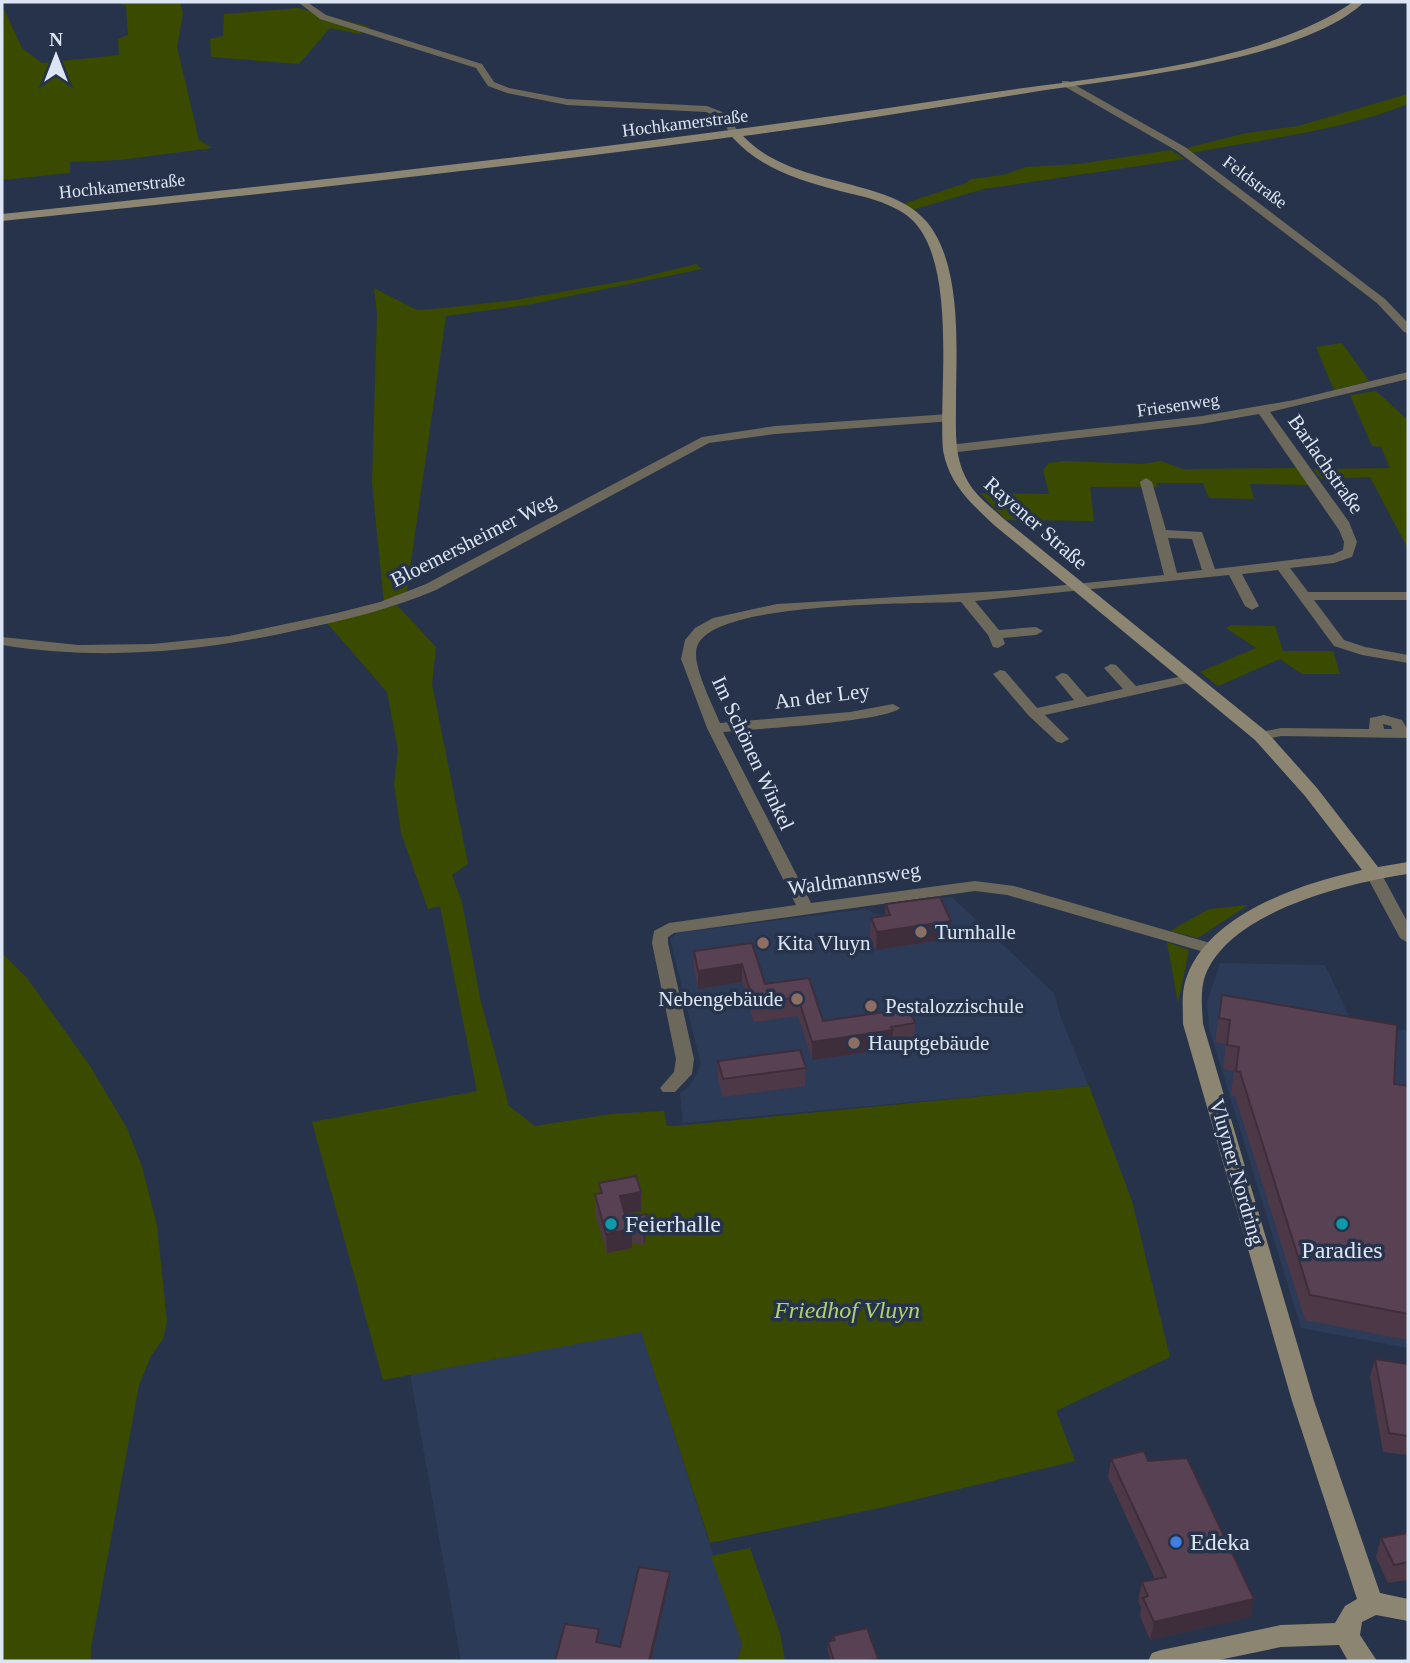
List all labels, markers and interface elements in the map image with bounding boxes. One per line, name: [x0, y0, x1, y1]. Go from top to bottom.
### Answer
north arrow: [21, 21, 91, 91]
text: N: [49, 29, 63, 50]
street label: Hochkamerstraße: [621, 105, 749, 141]
street label: Feldstraße: [1219, 151, 1291, 213]
street label: Hochkamerstraße: [58, 169, 186, 203]
street label: Friesenweg: [1136, 389, 1220, 421]
street label: Barlachstraße: [1283, 410, 1369, 518]
street label: Rayener Straße: [979, 472, 1093, 574]
street label: Bloemersheimer Weg: [387, 488, 560, 592]
street label: Im Schönen Winkel: [707, 672, 799, 834]
street label: An der Ley: [773, 678, 871, 714]
street label: Waldmannsweg: [786, 858, 922, 900]
place label: Turnhalle: [935, 920, 1016, 944]
marker: Turnhalle: [913, 924, 929, 940]
place label: Kita Vluyn: [777, 931, 871, 955]
marker: Kita Vluyn: [755, 935, 771, 951]
place label: Nebengebäude: [658, 987, 783, 1011]
marker: Nebengebäude: [789, 991, 805, 1007]
place label: Pestalozzischule: [885, 994, 1024, 1018]
marker: Pestalozzischule: [863, 998, 879, 1014]
place label: Hauptgebäude: [868, 1031, 989, 1055]
marker: Hauptgebäude: [846, 1035, 862, 1051]
street label: Vluyner Nordring: [1205, 1096, 1269, 1248]
place label: Feierhalle: [625, 1211, 721, 1237]
marker: Feierhalle: [603, 1216, 619, 1232]
marker: Paradies: [1334, 1216, 1350, 1232]
place label: Paradies: [1301, 1237, 1383, 1263]
park label: Friedhof Vluyn: [773, 1297, 920, 1323]
place label: Edeka: [1190, 1529, 1250, 1555]
marker: Edeka: [1168, 1534, 1184, 1550]

